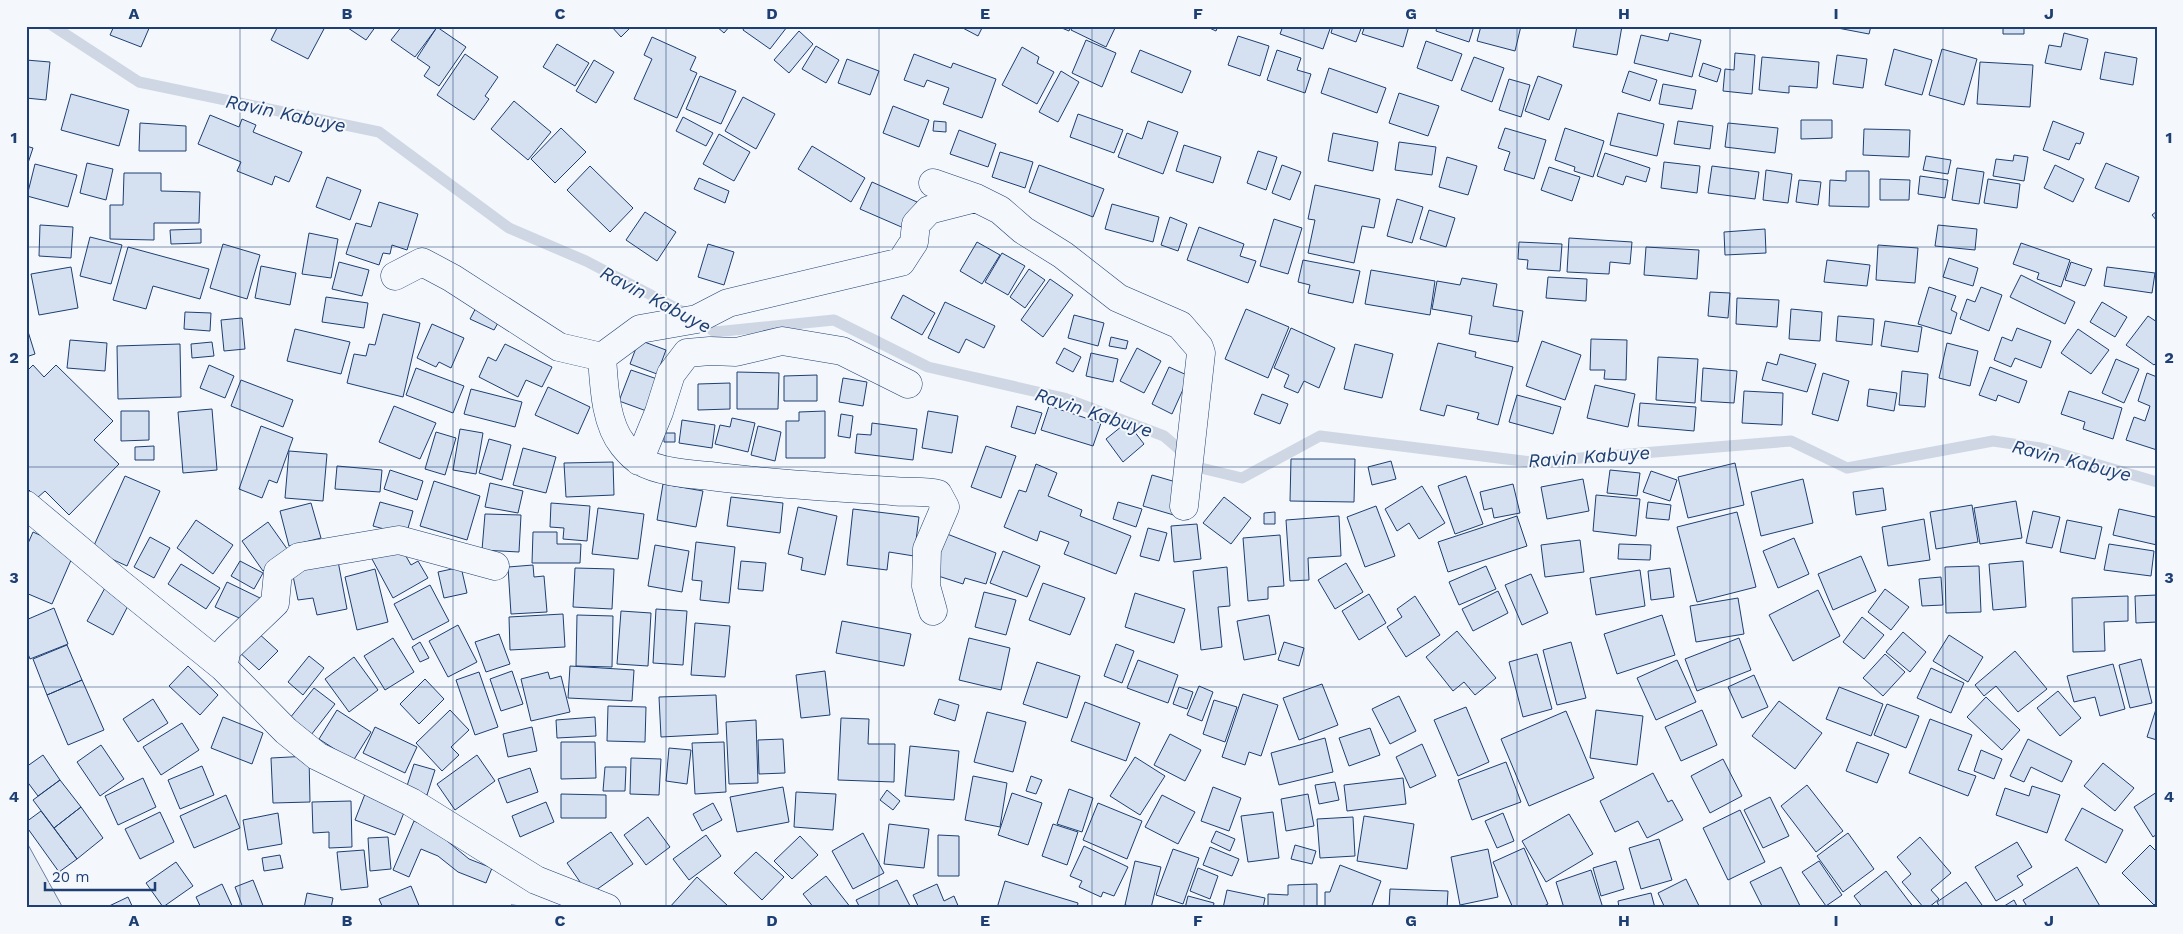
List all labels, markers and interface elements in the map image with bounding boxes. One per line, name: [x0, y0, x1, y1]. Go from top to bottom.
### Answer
text: A: [129, 4, 140, 23]
text: B: [342, 4, 353, 23]
text: C: [555, 4, 566, 23]
text: D: [766, 4, 778, 23]
text: E: [980, 4, 990, 23]
text: F: [1193, 4, 1203, 23]
text: G: [1405, 4, 1417, 23]
text: H: [1618, 4, 1630, 23]
text: I: [1833, 4, 1839, 23]
text: J: [2044, 4, 2054, 23]
water label: Ravin Kabuye: [224, 90, 348, 137]
text: 1: [11, 128, 17, 147]
text: 1: [2166, 128, 2172, 147]
water label: Ravin Kabuye: [596, 261, 715, 338]
text: 2: [9, 348, 19, 367]
text: 2: [2164, 348, 2174, 367]
water label: Ravin Kabuye: [1032, 383, 1156, 442]
water label: Ravin Kabuye: [2010, 435, 2134, 486]
water label: Ravin Kabuye: [1527, 441, 1651, 472]
text: 3: [9, 568, 19, 587]
text: 3: [2164, 568, 2174, 587]
text: 4: [9, 787, 19, 806]
text: 4: [2164, 787, 2174, 806]
scale bar: [45, 859, 155, 891]
text: 20 m: [52, 868, 90, 886]
text: A: [129, 911, 140, 930]
text: B: [342, 911, 353, 930]
text: C: [555, 911, 566, 930]
text: D: [766, 911, 778, 930]
text: E: [980, 911, 990, 930]
text: F: [1193, 911, 1203, 930]
text: G: [1405, 911, 1417, 930]
text: H: [1618, 911, 1630, 930]
text: I: [1833, 911, 1839, 930]
text: J: [2044, 911, 2054, 930]

